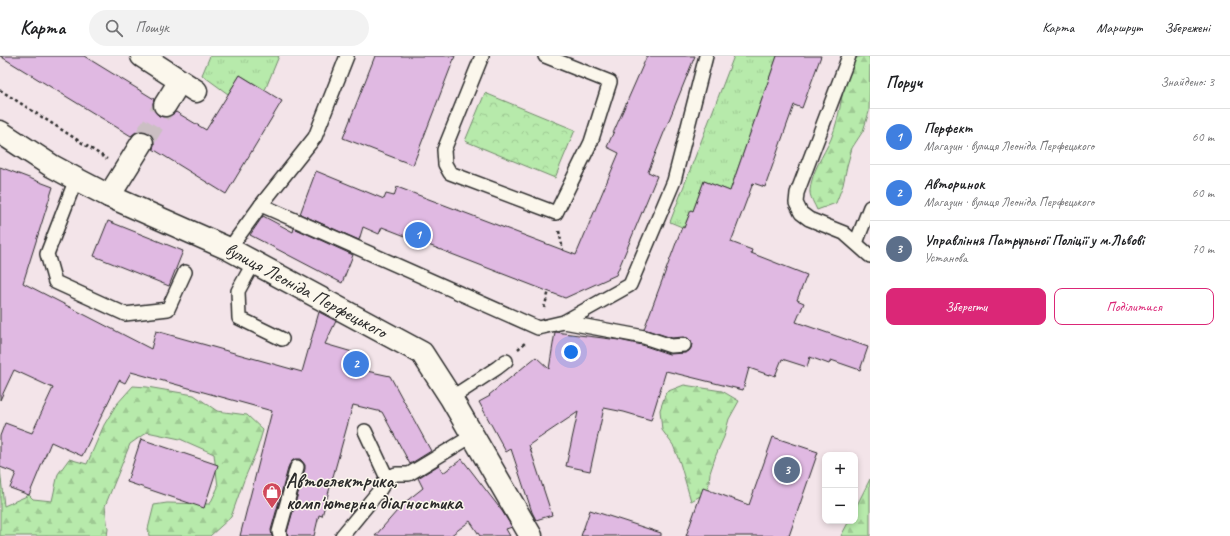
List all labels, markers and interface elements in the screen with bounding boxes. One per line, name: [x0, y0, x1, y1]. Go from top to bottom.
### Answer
search box: [89, 10, 369, 46]
text: Карта: [20, 16, 65, 40]
icon: search: [103, 17, 125, 39]
text: Пошук: [135, 18, 169, 37]
text: Карта: [1042, 19, 1074, 36]
text: Маршрут: [1096, 19, 1142, 36]
text: Збережені: [1164, 19, 1210, 36]
text: Поруч: [886, 72, 922, 93]
text: Знайдено: 3: [1160, 74, 1214, 90]
text: Перфект: [924, 119, 972, 138]
text: 1: [896, 129, 902, 145]
text: 60 m: [1192, 129, 1214, 145]
text: Магазин · вулиця Леоніда Перфецького: [924, 138, 1094, 154]
text: Авторинок: [924, 175, 985, 194]
text: 2: [896, 185, 902, 201]
text: 60 m: [1192, 185, 1214, 201]
text: Магазин · вулиця Леоніда Перфецького: [924, 194, 1094, 210]
pin: 1: [405, 220, 431, 250]
text: Управління Патрульної Поліції у м.Львові: [924, 231, 1144, 250]
street label: вулиця Леоніда Перфецького: [221, 237, 393, 345]
text: 3: [896, 241, 902, 257]
text: 70 m: [1192, 241, 1214, 257]
text: Установа: [924, 250, 967, 266]
button: Зберегти: [886, 288, 1046, 325]
button: Поділитися: [1054, 288, 1214, 325]
your location: [561, 342, 581, 362]
pin: 2: [343, 349, 369, 379]
map controls: [822, 452, 858, 524]
button: +: [822, 452, 858, 488]
pin: 3: [774, 455, 800, 485]
place label: Автоелектрика, комп'ютерна діагностика: [286, 469, 463, 515]
shop icon: Автоелектрика, комп'ютерна діагностика: [261, 481, 283, 509]
button: −: [822, 488, 858, 524]

